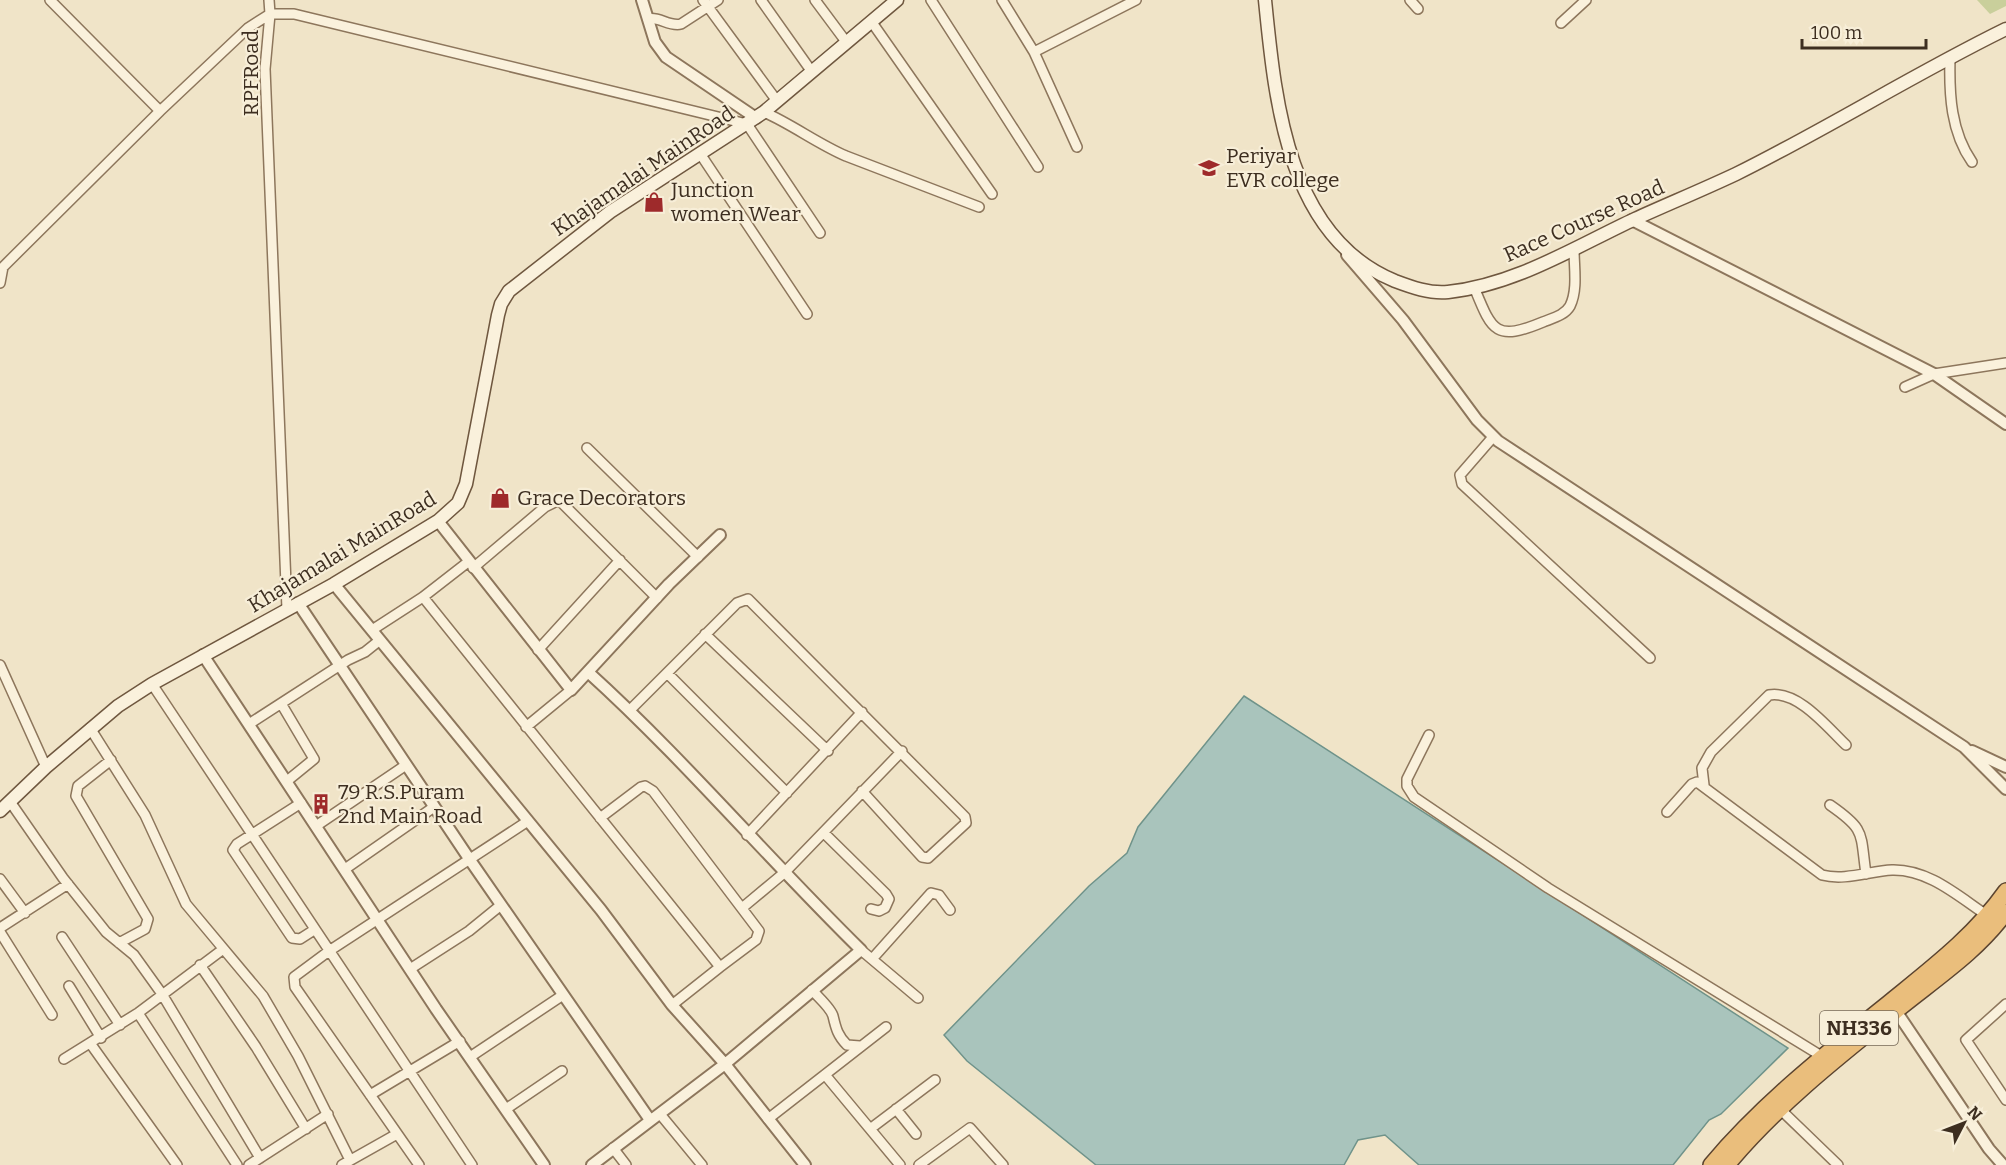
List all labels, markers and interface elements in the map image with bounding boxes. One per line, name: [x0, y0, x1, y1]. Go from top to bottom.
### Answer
scale bar: [1802, 12, 1926, 50]
text: 100 m: [1811, 22, 1862, 44]
street label: RPFRoad: [238, 30, 264, 116]
street label: Khajamalai MainRoad: [547, 100, 739, 242]
place label: Periyar EVR college: [1226, 143, 1339, 193]
school or university icon: Periyar EVR college: [1197, 156, 1221, 180]
street label: Race Course Road: [1500, 174, 1668, 268]
place label: Junction women Wear: [670, 177, 801, 227]
shop icon: Junction women Wear: [642, 190, 666, 214]
place label: Grace Decorators: [517, 485, 686, 511]
street label: Khajamalai MainRoad: [243, 486, 441, 618]
shop icon: Grace Decorators: [488, 486, 512, 510]
place label: 79 R.S.Puram 2nd Main Road: [338, 779, 482, 829]
building icon: 79 R.S.Puram 2nd Main Road: [309, 792, 333, 816]
road number: NH336: [1820, 1011, 1898, 1045]
north arrow: [1934, 1093, 1994, 1153]
text: N: [1964, 1102, 1986, 1124]

